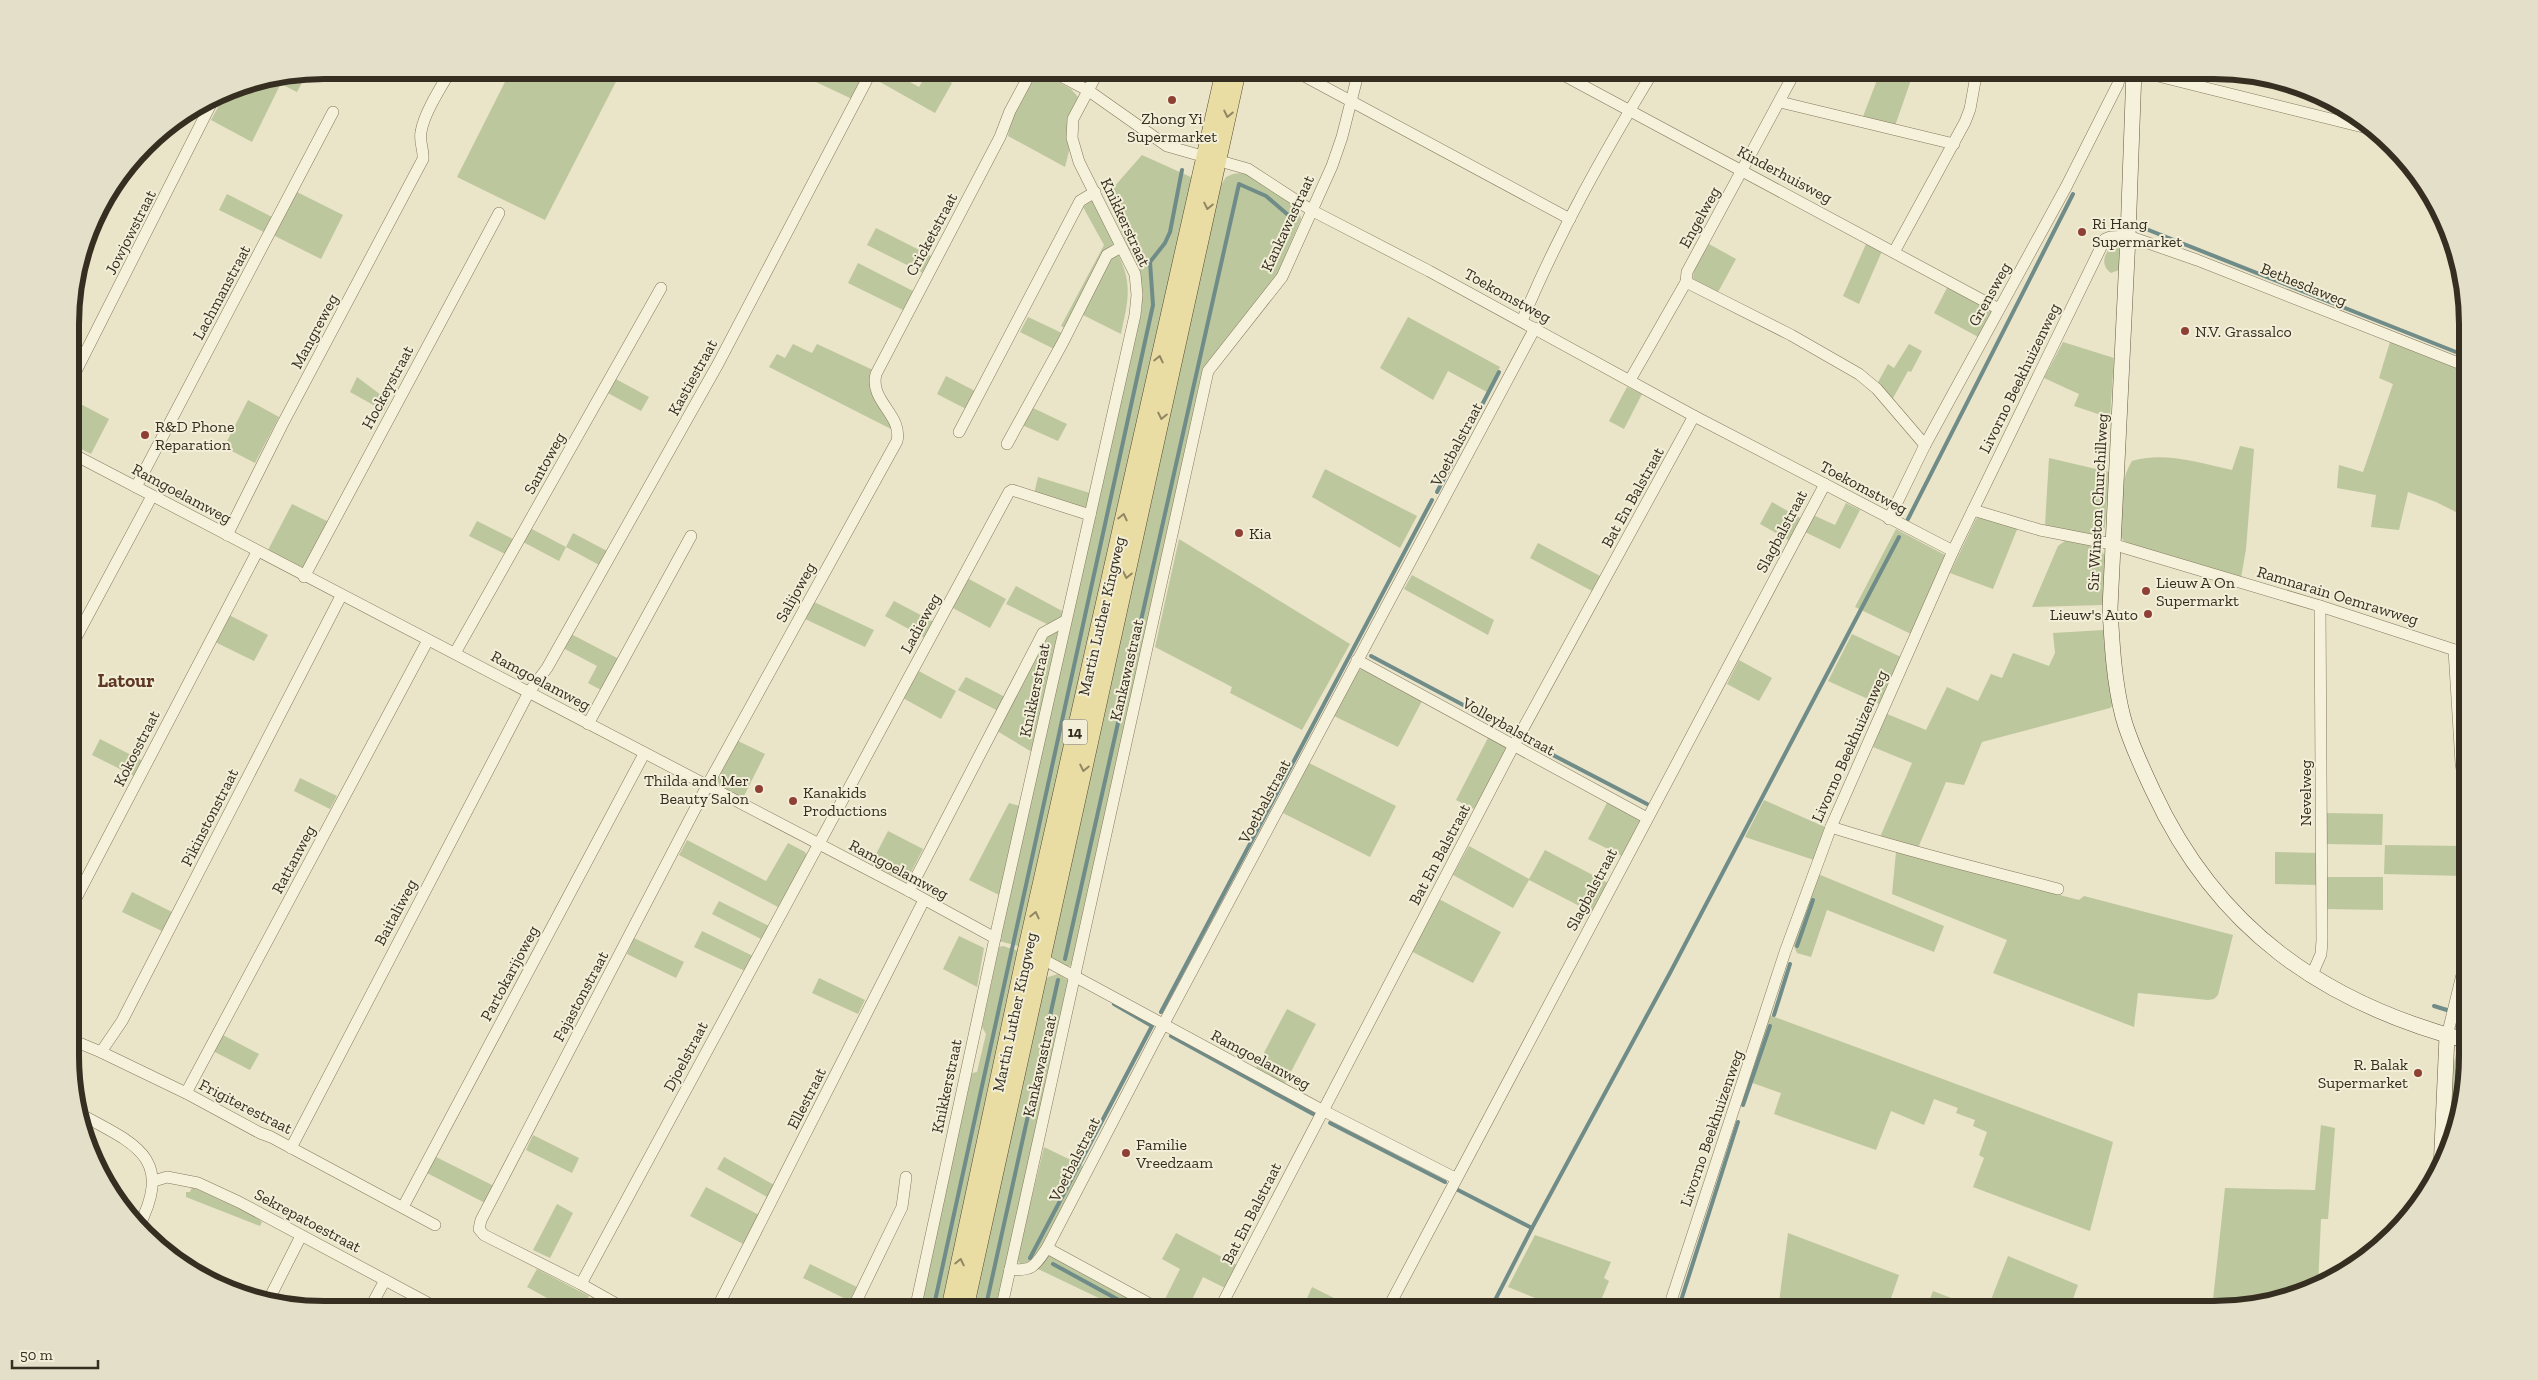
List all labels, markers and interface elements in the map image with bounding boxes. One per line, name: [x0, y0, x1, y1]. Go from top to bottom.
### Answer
marker: Zhong Yi Supermarket: [1166, 94, 1178, 106]
place label: Zhong Yi Supermarket: [1127, 109, 1217, 146]
one-way arrow: [1223, 110, 1234, 119]
street label: Kinderhuisweg: [1734, 141, 1836, 208]
street label: Kankawastraat: [1257, 172, 1318, 274]
street label: Knikkerstraat: [1097, 175, 1154, 270]
street label: Engelweg: [1675, 183, 1724, 251]
street label: Jowjowstraat: [101, 187, 160, 278]
street label: Cricketstraat: [902, 189, 961, 279]
one-way arrow: [1203, 202, 1214, 211]
place label: Ri Hang Supermarket: [2092, 214, 2182, 251]
marker: Ri Hang Supermarket: [2076, 226, 2088, 238]
street label: Lachmanstraat: [189, 242, 254, 343]
street label: Grensweg: [1964, 259, 2015, 329]
street label: Bethesdaweg: [2258, 259, 2350, 310]
street label: Toekomstweg: [1461, 264, 1555, 327]
street label: Mangreweg: [287, 290, 342, 372]
street label: Livorno Beekhuizenweg: [1975, 300, 2064, 456]
place label: N.V. Grassalco: [2195, 322, 2292, 341]
marker: N.V. Grassalco: [2179, 325, 2191, 337]
street label: Kastiestraat: [664, 336, 721, 419]
street label: Hockeystraat: [358, 342, 417, 432]
one-way arrow: [1153, 354, 1164, 363]
street label: Voetbalstraat: [1426, 399, 1487, 490]
one-way arrow: [1157, 412, 1167, 421]
street label: Sir Winston Churchillweg: [2083, 413, 2112, 591]
place label: R&D Phone Reparation: [155, 417, 235, 454]
marker: R&D Phone Reparation: [139, 429, 151, 441]
street label: Santoweg: [520, 429, 569, 497]
street label: Bat En Balstraat: [1597, 444, 1668, 551]
street label: Toekomstweg: [1817, 457, 1911, 518]
street label: Ramgoelamweg: [129, 459, 235, 528]
street label: Slagbalstraat: [1752, 487, 1811, 576]
one-way arrow: [1118, 513, 1128, 522]
place label: Kia: [1249, 524, 1272, 543]
marker: Kia: [1233, 527, 1245, 539]
street label: Martin Luther Kingweg: [1074, 534, 1129, 698]
street label: Salijoweg: [771, 559, 820, 625]
street label: Ramnarain Oemrawweg: [2255, 562, 2421, 629]
one-way arrow: [1122, 570, 1132, 579]
place label: Lieuw A On Supermarkt: [2156, 573, 2239, 610]
marker: Lieuw A On Supermarkt: [2140, 585, 2152, 597]
street label: Ladieweg: [896, 590, 945, 656]
place label: Lieuw's Auto: [2050, 605, 2138, 624]
marker: Lieuw's Auto: [2142, 608, 2154, 620]
street label: Kankawastraat: [1106, 617, 1147, 723]
street label: Knikkerstraat: [1015, 641, 1054, 739]
street label: Ramgoelamweg: [488, 646, 594, 715]
street label: Livorno Beekhuizenweg: [1807, 667, 1892, 825]
district label: Latour: [97, 669, 155, 692]
street label: Volleybalstraat: [1458, 693, 1558, 760]
street label: Kokosstraat: [109, 707, 164, 789]
road number: 14: [1062, 720, 1088, 744]
street label: Voetbalstraat: [1234, 756, 1295, 847]
street label: Nevelweg: [2296, 760, 2315, 826]
one-way arrow: [1079, 763, 1090, 772]
street label: Pikinstonstraat: [177, 765, 242, 869]
place label: Thilda and Mer Beauty Salon: [644, 771, 750, 808]
marker: Thilda and Mer Beauty Salon: [753, 783, 765, 795]
place label: Kanakids Productions: [803, 783, 887, 820]
marker: Kanakids Productions: [787, 795, 799, 807]
street label: Bat En Balstraat: [1405, 800, 1474, 908]
street label: Rattanweg: [268, 822, 319, 897]
street label: Ramgoelamweg: [846, 835, 952, 904]
street label: Slagbalstraat: [1562, 845, 1621, 934]
street label: Baitaliweg: [370, 876, 421, 949]
one-way arrow: [1029, 911, 1040, 920]
street label: Partokarijoweg: [476, 922, 543, 1024]
street label: Martin Luther Kingweg: [988, 930, 1041, 1094]
street label: Fajastonstraat: [549, 948, 612, 1045]
street label: Kankawastraat: [1019, 1013, 1060, 1119]
street label: Djoelstraat: [659, 1018, 712, 1094]
street label: Ramgoelamweg: [1208, 1025, 1314, 1094]
street label: Knikkerstraat: [927, 1037, 966, 1135]
street label: Livorno Beekhuizenweg: [1676, 1047, 1747, 1209]
place label: R. Balak Supermarket: [2318, 1055, 2409, 1092]
street label: Ellestraat: [783, 1064, 830, 1132]
marker: R. Balak Supermarket: [2412, 1067, 2424, 1079]
street label: Frigiterestraat: [196, 1075, 296, 1138]
street label: Voetbalstraat: [1045, 1114, 1104, 1206]
place label: Familie Vreedzaam: [1135, 1135, 1213, 1172]
marker: Familie Vreedzaam: [1120, 1147, 1132, 1159]
street label: Bat En Balstraat: [1218, 1159, 1285, 1267]
street label: Sekrepatoestraat: [251, 1184, 364, 1257]
one-way arrow: [954, 1258, 965, 1267]
scale bar: [12, 1338, 99, 1370]
text: 50 m: [20, 1346, 53, 1364]

